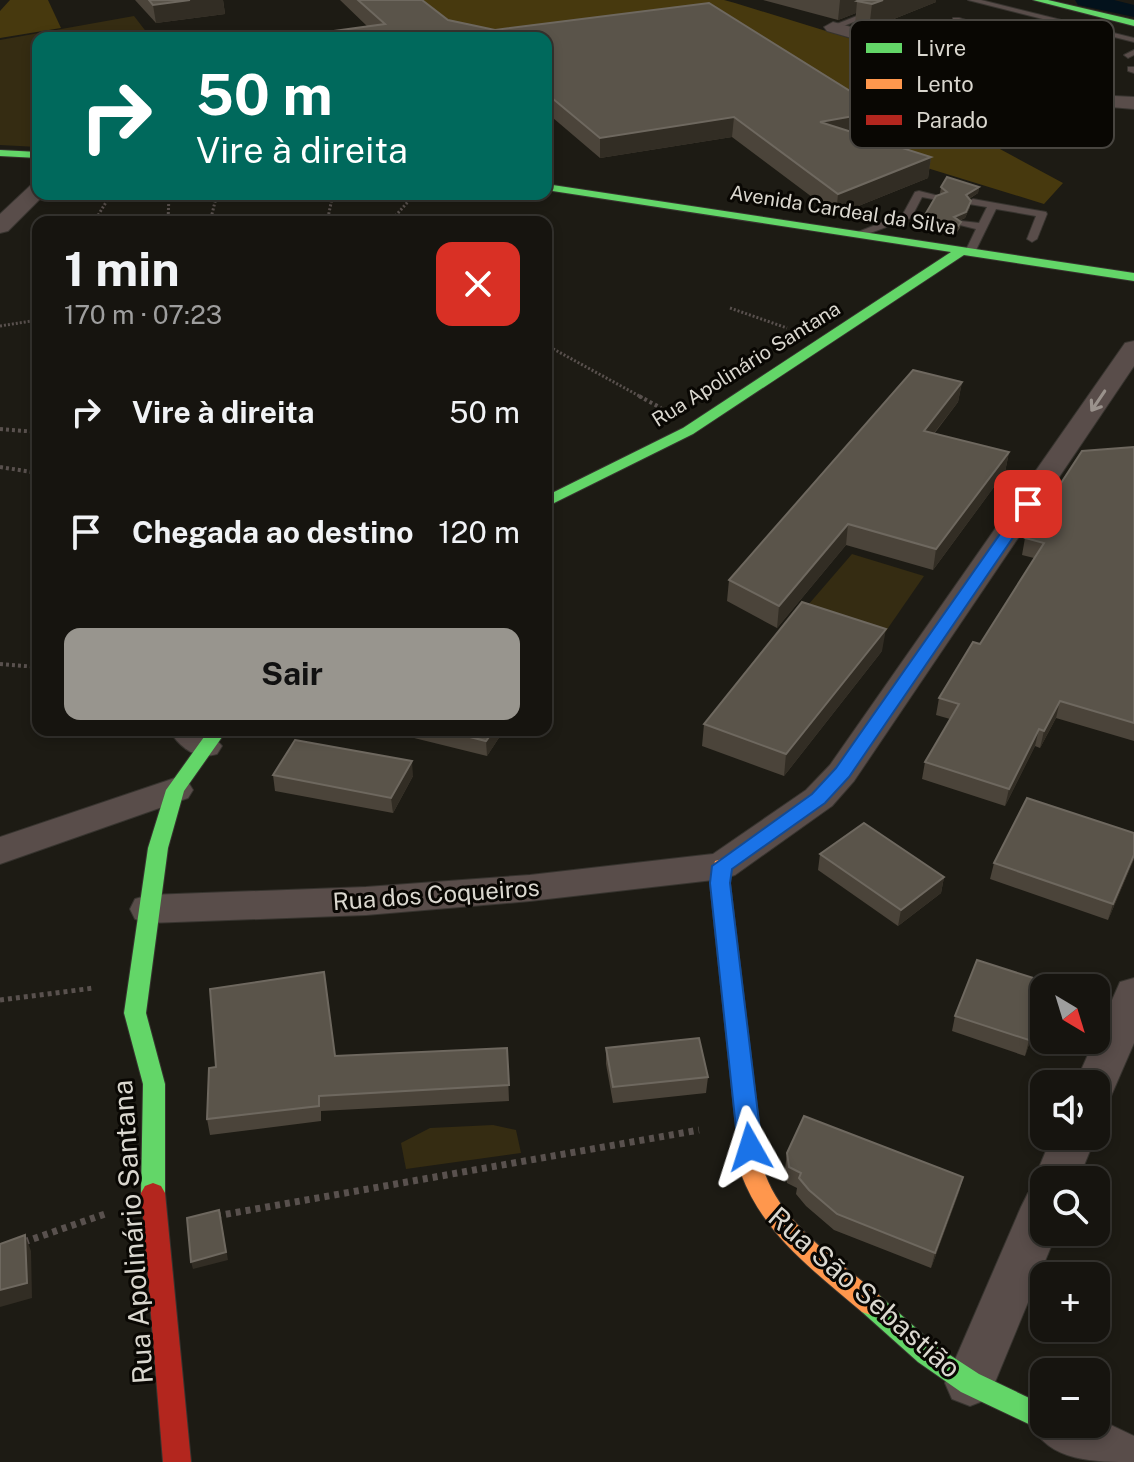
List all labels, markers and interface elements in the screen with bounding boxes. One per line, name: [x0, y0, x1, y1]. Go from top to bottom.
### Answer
legend: [850, 20, 1114, 148]
text: Livre: [916, 35, 966, 61]
text: 50 m: [196, 62, 333, 128]
icon: right: [64, 64, 168, 168]
text: Lento: [916, 71, 974, 97]
text: Parado: [916, 107, 988, 133]
text: Vire à direita: [196, 129, 408, 171]
street label: Avenida Cardeal da Silva: [728, 180, 958, 240]
text: 1 min: [64, 240, 180, 297]
button: close: [436, 242, 520, 326]
street label: Rua Apolinário Santana: [647, 296, 845, 432]
text: 170 m · 07:23: [64, 299, 222, 330]
icon: right: [64, 390, 108, 434]
one-way arrow: [1090, 390, 1106, 412]
text: Vire à direita: [132, 394, 315, 430]
text: 50 m: [449, 394, 520, 430]
pin: [994, 470, 1062, 538]
icon: arrive: [1006, 482, 1050, 526]
icon: arrive: [64, 510, 108, 554]
text: Chegada ao destino: [132, 514, 413, 550]
text: 120 m: [438, 514, 520, 550]
button: Sair: [64, 628, 520, 720]
street label: Rua dos Coqueiros: [332, 873, 540, 915]
north arrow: [1030, 974, 1110, 1054]
map controls: [1030, 974, 1110, 1438]
button: sound: [1030, 1070, 1110, 1150]
street label: Rua Apolinário Santana: [105, 1079, 159, 1385]
position arrow: [708, 1105, 792, 1189]
button: search: [1030, 1166, 1110, 1246]
street label: Rua São Sebastião: [762, 1200, 968, 1384]
button: +: [1030, 1262, 1110, 1342]
button: −: [1030, 1358, 1110, 1438]

